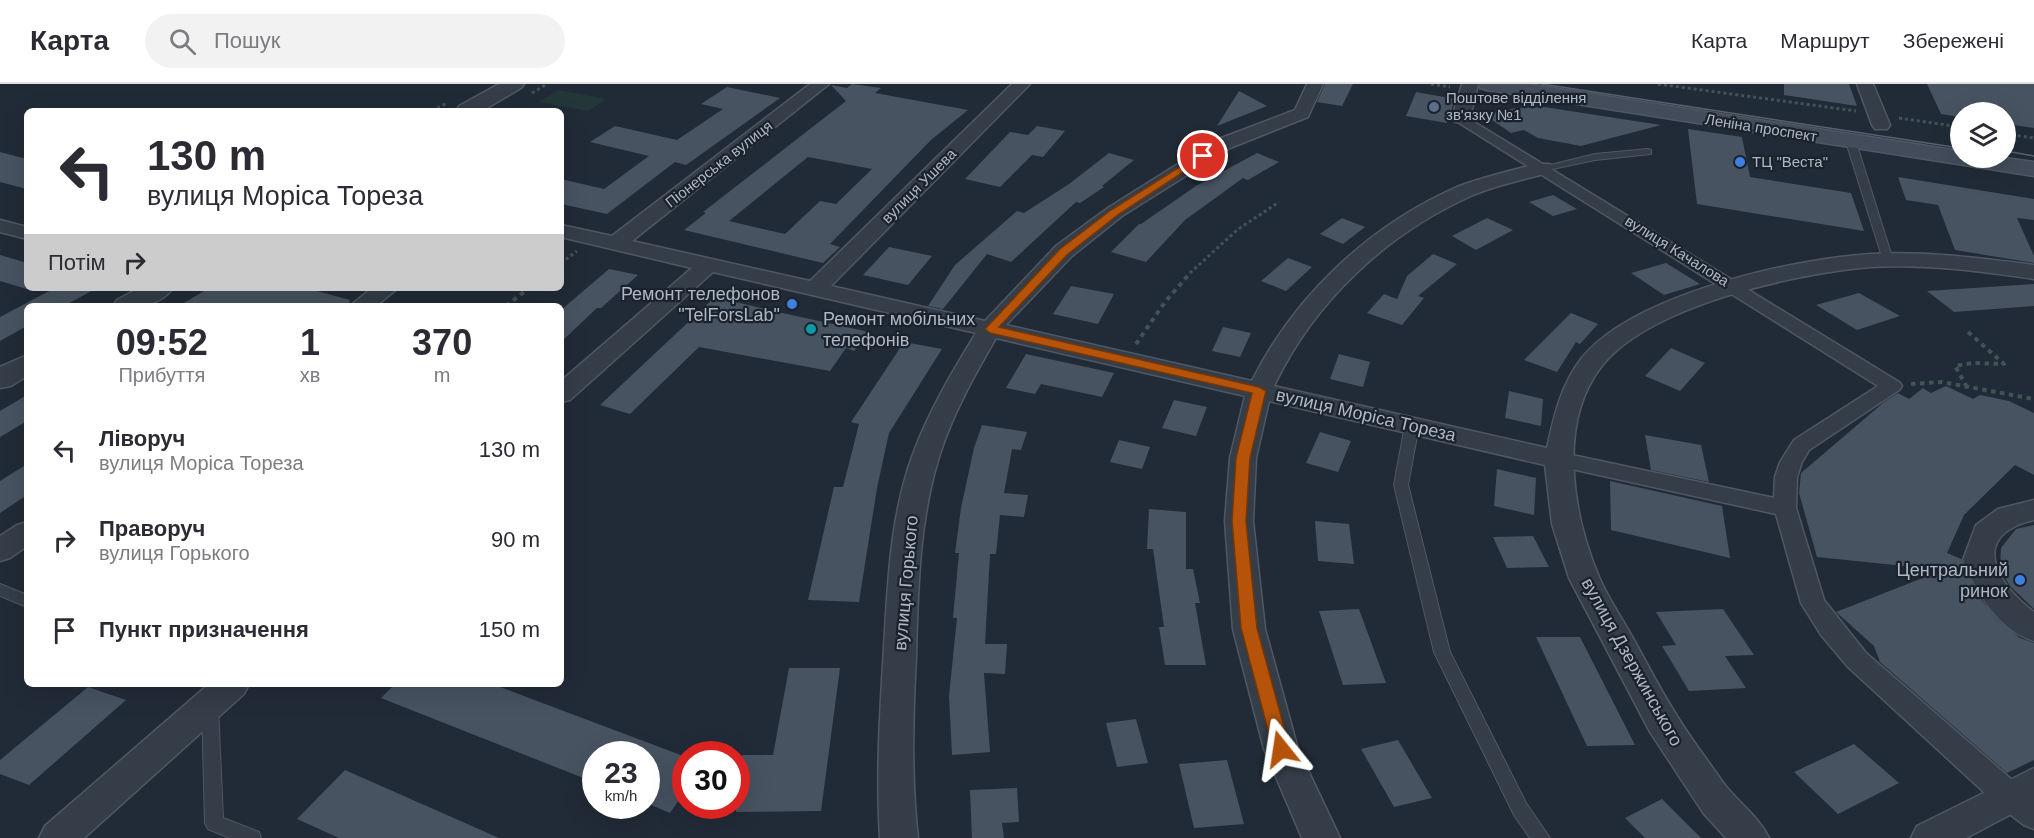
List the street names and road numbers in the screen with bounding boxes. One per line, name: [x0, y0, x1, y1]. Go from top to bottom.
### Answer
street label: Леніна проспект: [1704, 110, 1818, 145]
street label: Піонерська вулиця: [662, 117, 775, 211]
street label: вулиця Ушева: [878, 144, 960, 226]
street label: вулиця Качалова: [1622, 212, 1733, 290]
street label: вулиця Моріса Тореза: [1274, 385, 1459, 446]
street label: вулиця Горького: [890, 515, 922, 651]
street label: вулиця Дзержинського: [1577, 575, 1687, 749]

